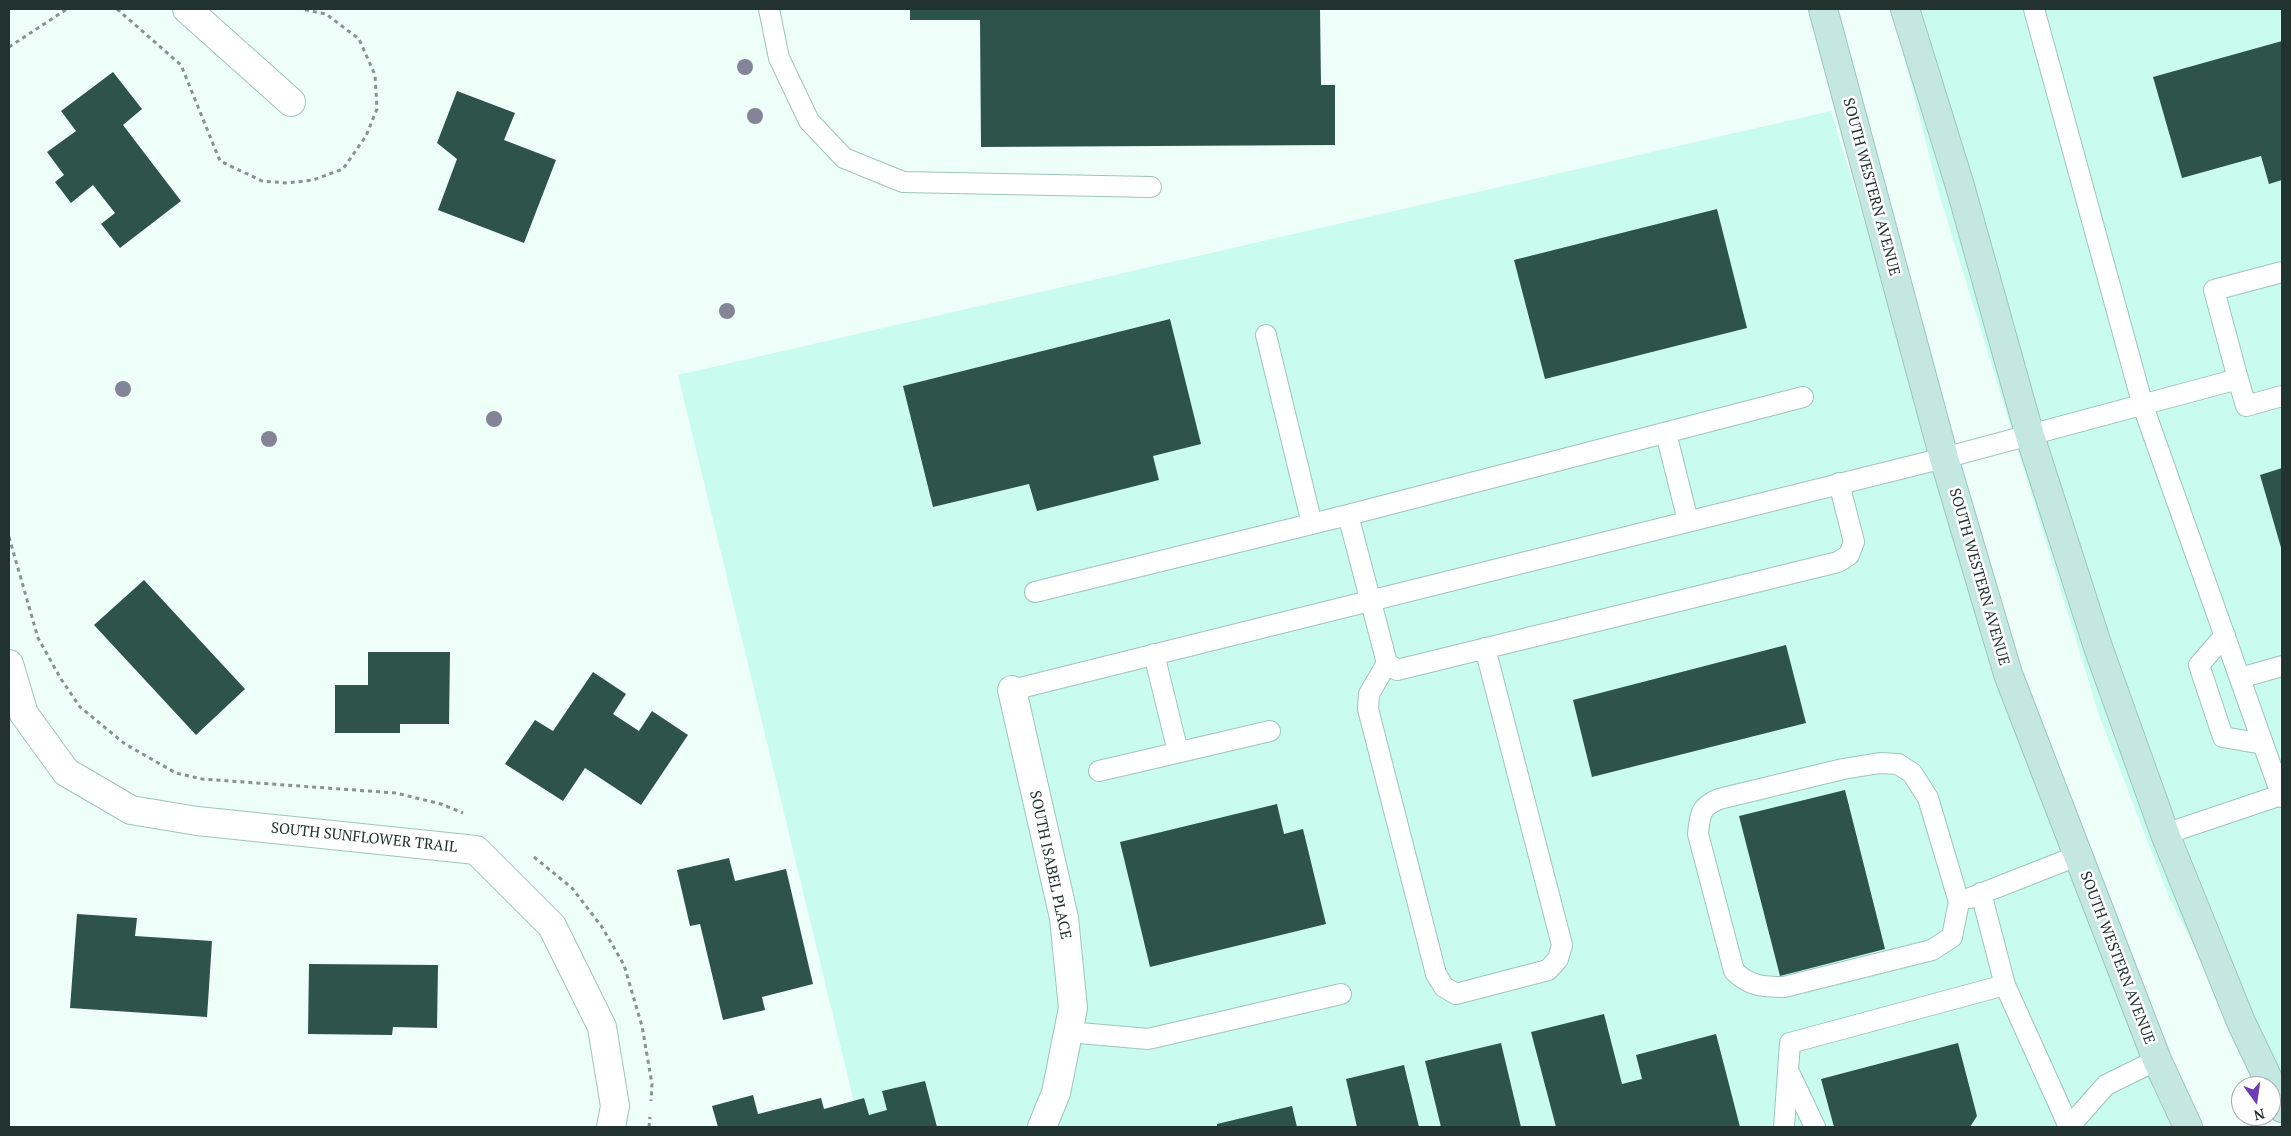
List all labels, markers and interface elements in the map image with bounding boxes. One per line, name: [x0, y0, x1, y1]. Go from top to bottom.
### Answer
street label: SOUTH WESTERN AVENUE: [1839, 96, 1903, 278]
street label: SOUTH WESTERN AVENUE: [1945, 486, 2013, 668]
street label: SOUTH ISABEL PLACE: [1025, 789, 1075, 941]
street label: SOUTH SUNFLOWER TRAIL: [270, 819, 458, 857]
street label: SOUTH WESTERN AVENUE: [2076, 869, 2158, 1047]
north arrow: [2231, 1076, 2281, 1126]
text: N: [2252, 1105, 2267, 1126]

